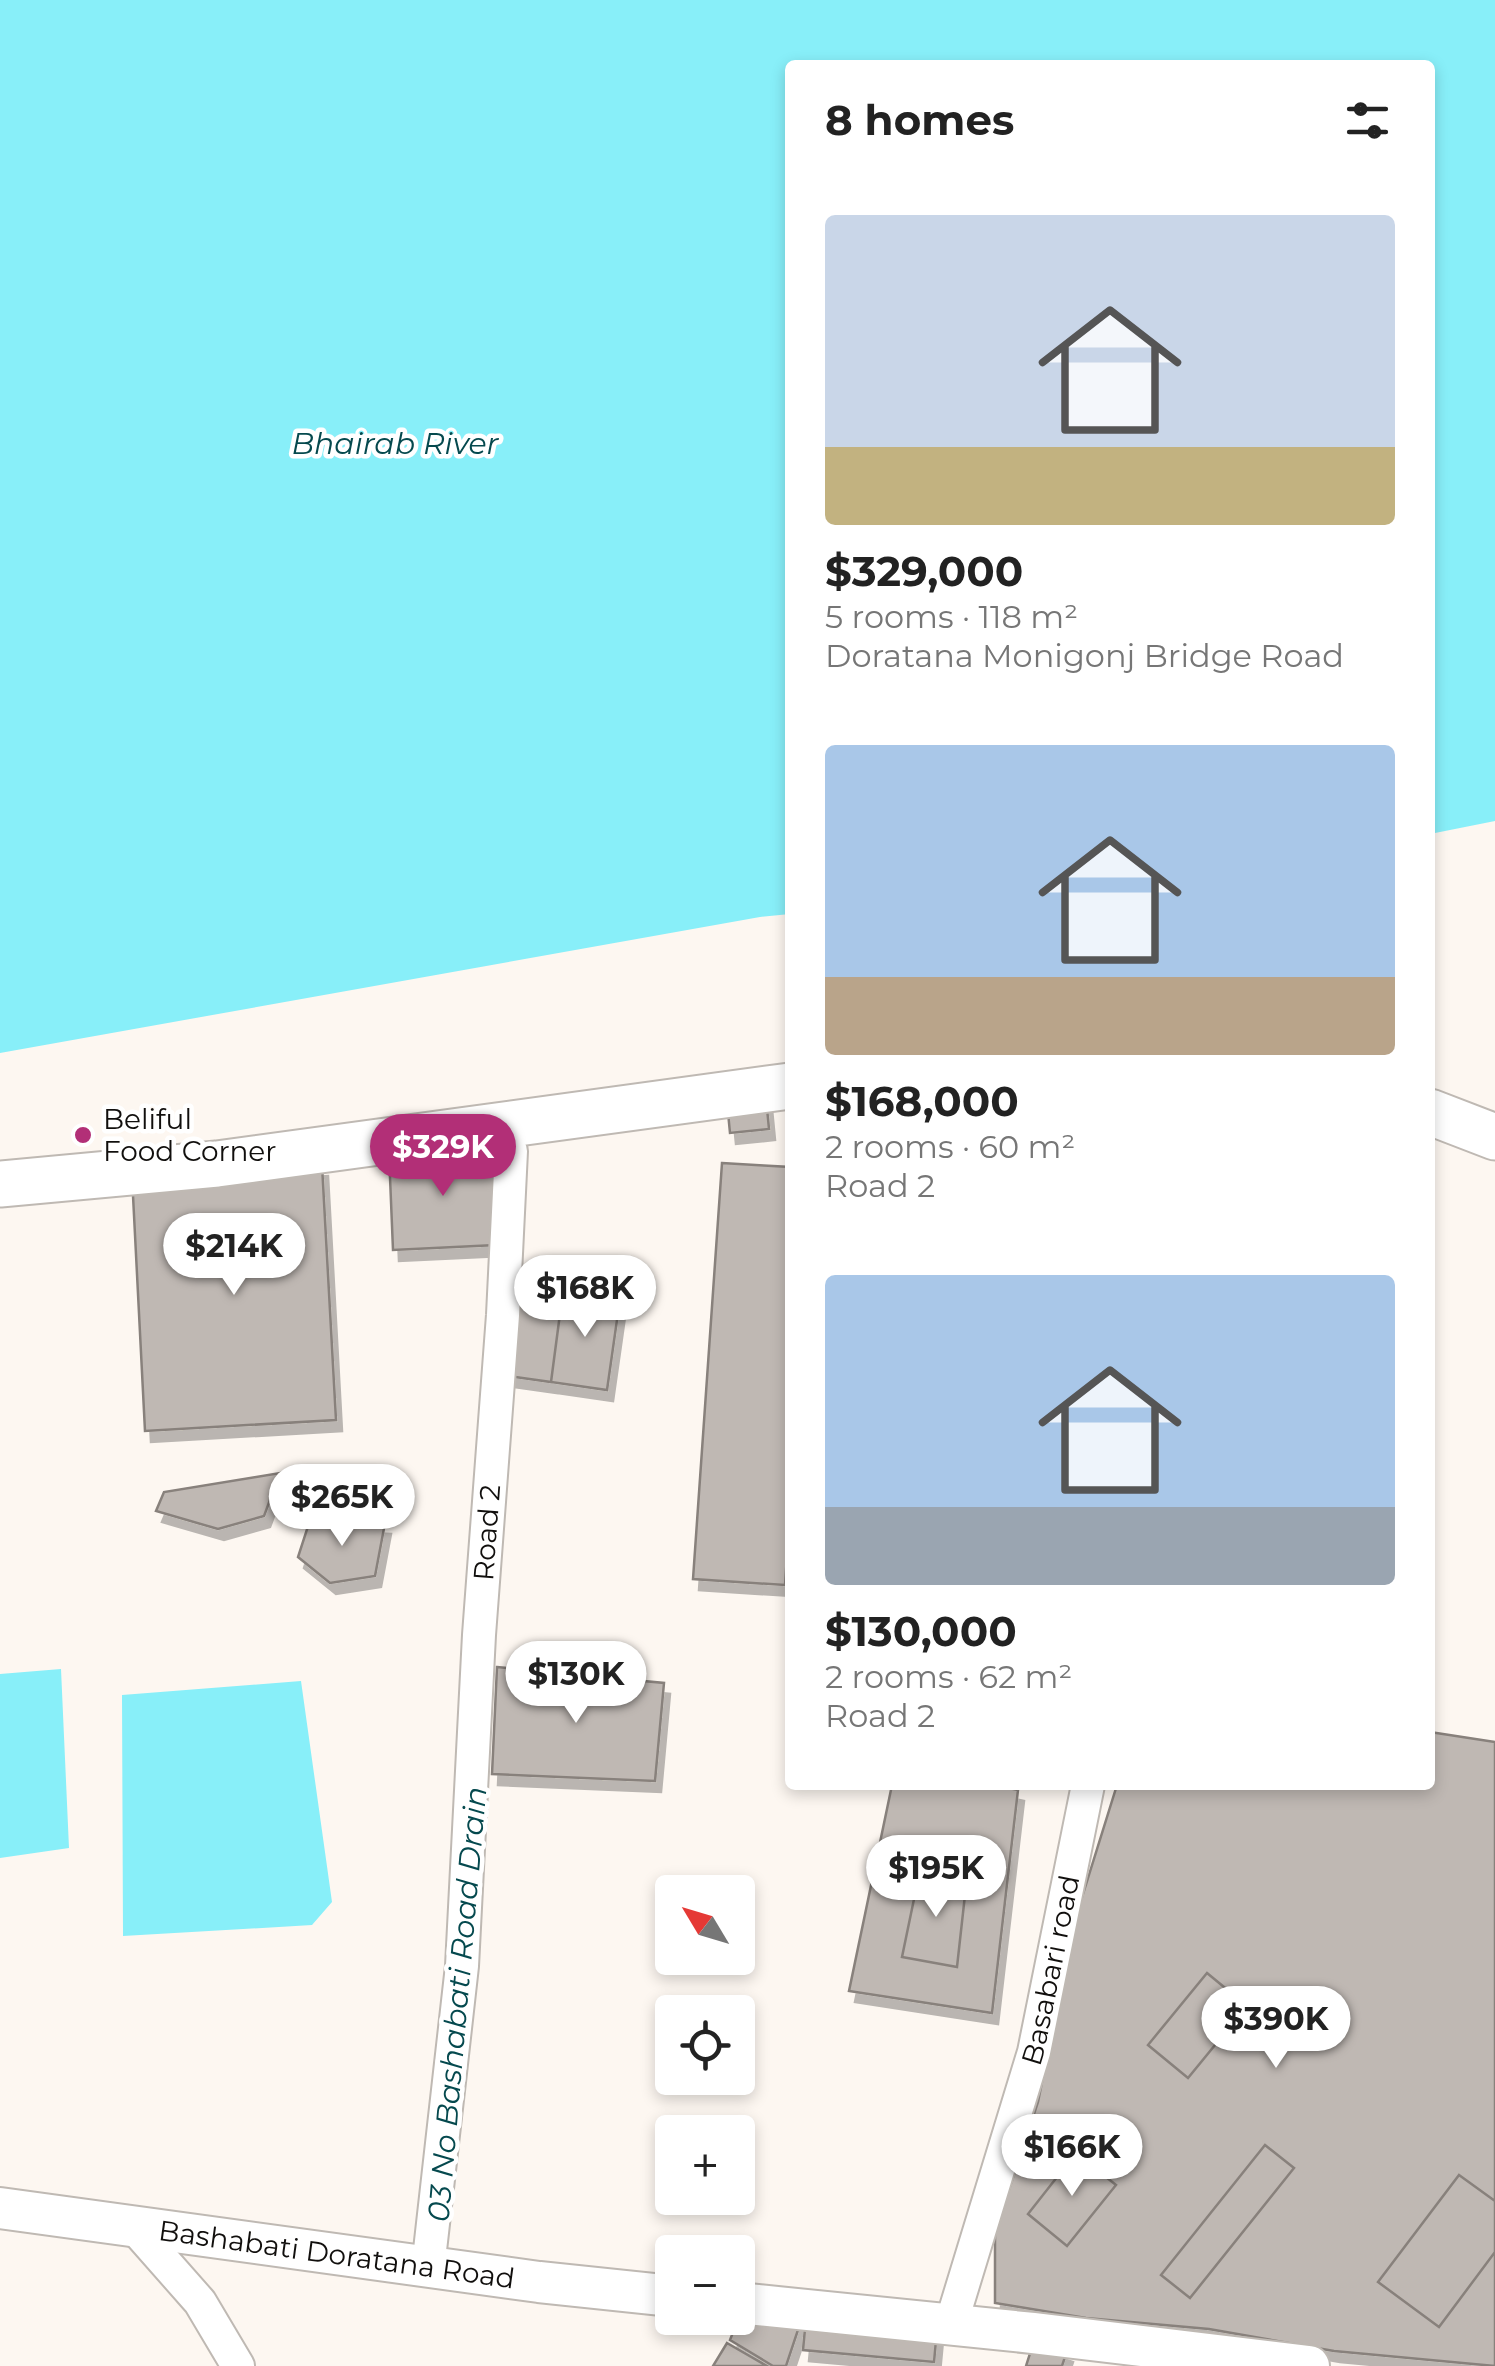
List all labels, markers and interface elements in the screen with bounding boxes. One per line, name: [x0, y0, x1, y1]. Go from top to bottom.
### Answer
icon: filters: [1340, 93, 1395, 148]
text: 8 homes: [825, 94, 1014, 146]
icon: home: [1020, 280, 1200, 460]
water label: Bhairab River: [291, 425, 500, 462]
text: $329,000: [825, 545, 1023, 597]
text: 5 rooms · 118 m²: [825, 597, 1078, 636]
text: Doratana Monigonj Bridge Road: [825, 636, 1344, 675]
icon: home: [1020, 810, 1200, 990]
text: $168,000: [825, 1075, 1019, 1127]
place label: Beliful Food Corner: [103, 1102, 277, 1168]
pin: $329K: [373, 1114, 513, 1199]
marker: Beliful Food Corner: [72, 1124, 94, 1146]
text: $329K: [392, 1127, 494, 1166]
text: 2 rooms · 60 m²: [825, 1127, 1075, 1166]
text: Road 2: [825, 1166, 935, 1205]
pin: $214K: [164, 1213, 304, 1298]
text: $214K: [185, 1226, 283, 1265]
pin: $168K: [515, 1255, 655, 1340]
text: $168K: [536, 1268, 634, 1307]
icon: home: [1020, 1340, 1200, 1520]
pin: $265K: [272, 1464, 412, 1549]
text: $265K: [291, 1477, 393, 1516]
street label: Road 2: [466, 1483, 507, 1582]
text: $130,000: [825, 1605, 1017, 1657]
pin: $130K: [506, 1641, 646, 1726]
text: $130K: [528, 1654, 625, 1693]
text: 2 rooms · 62 m²: [825, 1657, 1072, 1696]
text: Road 2: [825, 1696, 935, 1735]
water label: 03 No Bashabati Road Drain: [420, 1785, 494, 2223]
pin: $195K: [866, 1835, 1006, 1920]
text: $195K: [888, 1848, 984, 1887]
street label: Basabari road: [1014, 1872, 1086, 2069]
north arrow: [655, 1875, 755, 1975]
map controls: [655, 1875, 755, 2335]
pin: $390K: [1206, 1986, 1346, 2071]
button: locate: [655, 1995, 755, 2095]
text: $390K: [1223, 1999, 1329, 2038]
pin: $166K: [1002, 2114, 1142, 2199]
button: +: [655, 2115, 755, 2215]
text: $166K: [1023, 2127, 1121, 2166]
street label: Bashabati Doratana Road: [157, 2213, 517, 2296]
button: −: [655, 2235, 755, 2335]

